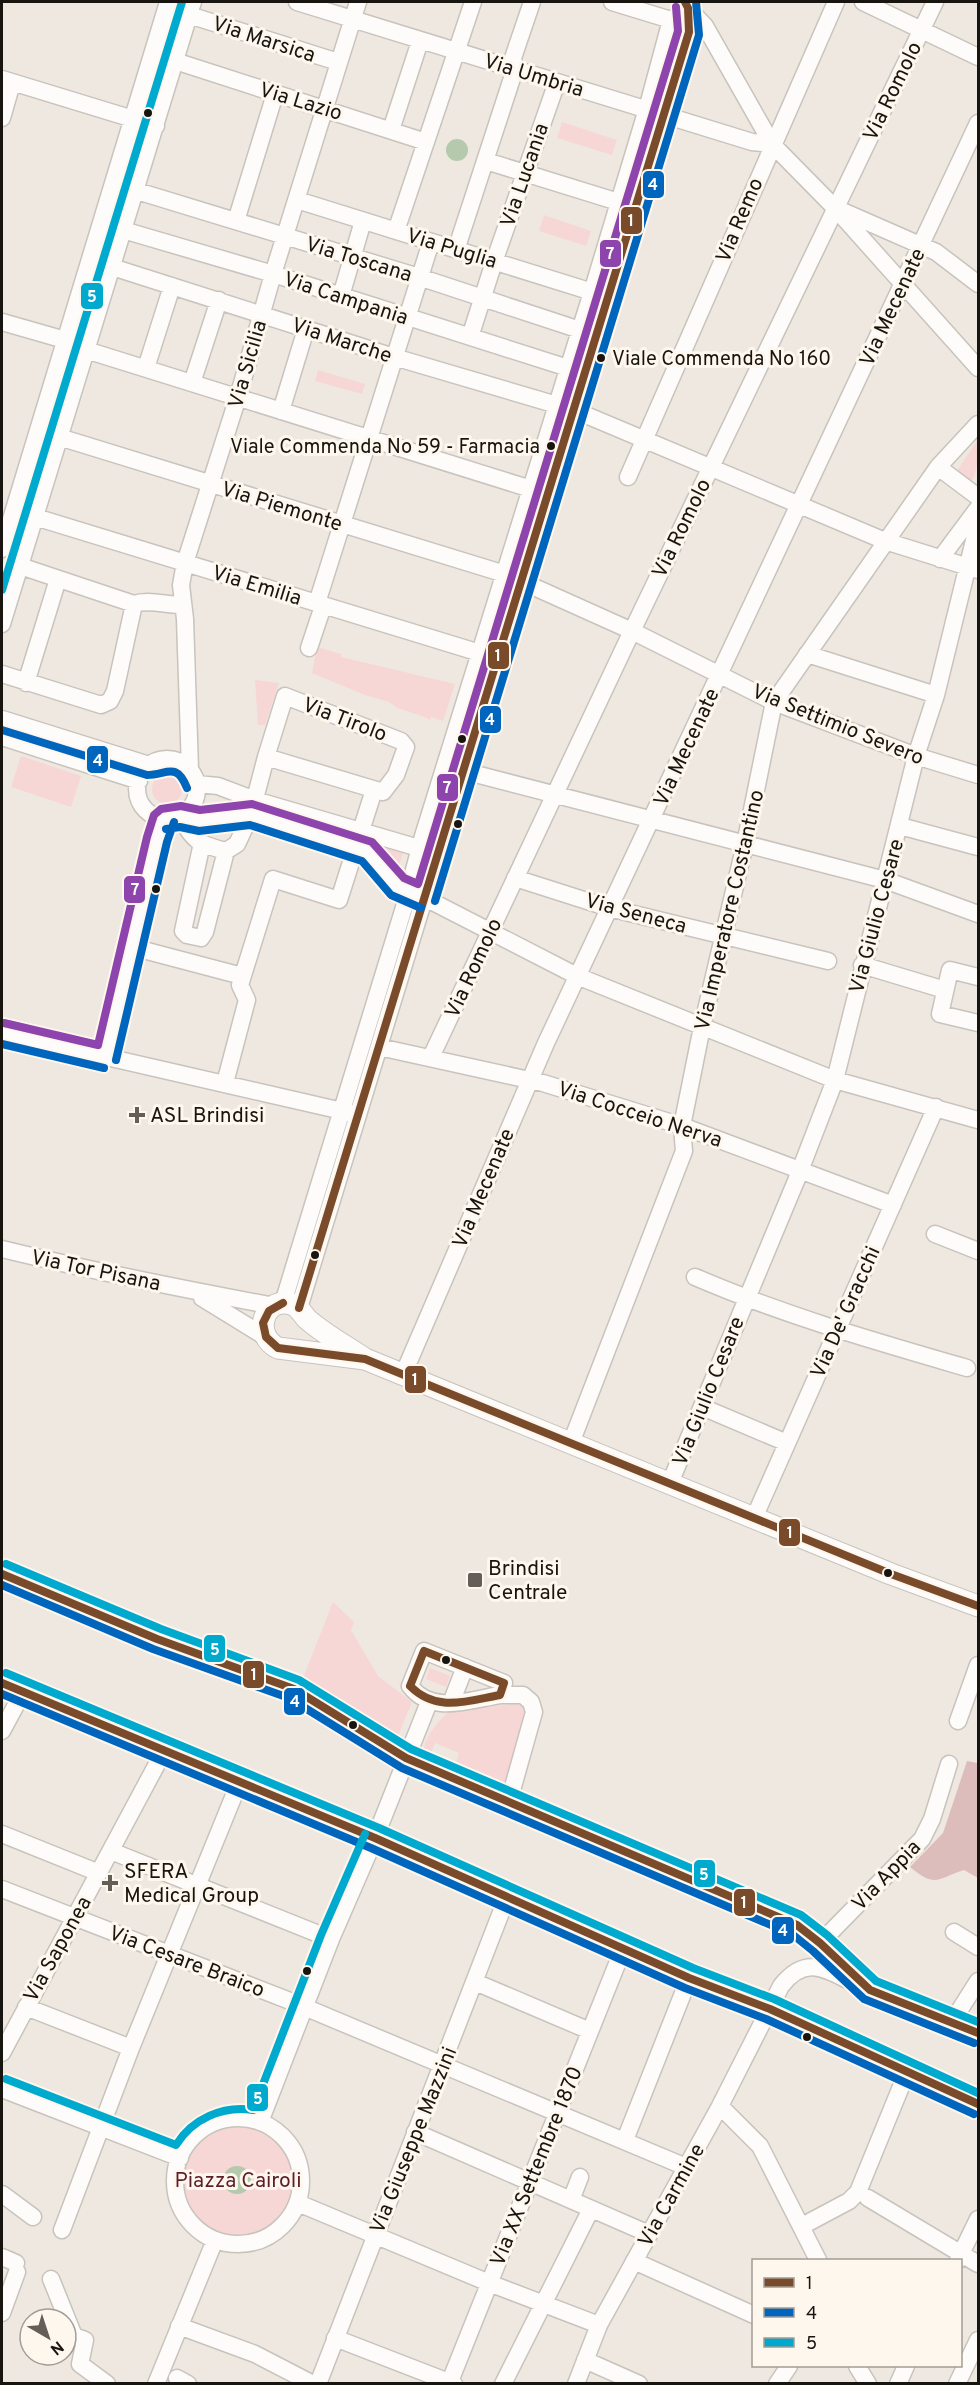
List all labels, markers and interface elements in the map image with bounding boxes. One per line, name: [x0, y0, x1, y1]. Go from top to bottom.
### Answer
street label: Via Marsica: [208, 11, 319, 70]
street label: Via Romolo: [858, 38, 929, 146]
street label: Via Umbria: [480, 48, 587, 104]
street label: Via Lazio: [256, 77, 345, 128]
unlabelled marker: [142, 107, 154, 119]
street label: Via Lucania: [495, 120, 556, 231]
line badge: 4: [642, 170, 665, 199]
street label: Via Remo: [710, 174, 770, 267]
text: 4: [648, 176, 658, 196]
line badge: 1: [620, 206, 643, 235]
text: 1: [628, 212, 634, 232]
street label: Via Puglia: [403, 223, 500, 276]
street label: Via Toscana: [302, 231, 415, 289]
line badge: 7: [599, 239, 622, 268]
street label: Via Mecenate: [854, 244, 933, 371]
text: 7: [606, 245, 614, 265]
street label: Via Campania: [280, 267, 411, 332]
line badge: 5: [80, 282, 104, 310]
text: 5: [87, 288, 97, 308]
street label: Via Marche: [288, 312, 395, 370]
street label: Via Sicilia: [223, 317, 274, 412]
place label: Viale Commenda No 160: [612, 347, 831, 373]
marker: Viale Commenda No 160: [595, 352, 607, 364]
place label: Viale Commenda No 59 - Farmacia: [230, 435, 540, 461]
marker: Viale Commenda No 59 - Farmacia: [545, 440, 557, 452]
street label: Via Romolo: [647, 475, 718, 583]
street label: Via Piemonte: [218, 476, 345, 539]
street label: Via Emilia: [208, 560, 305, 613]
line badge: 1: [487, 641, 510, 670]
text: 1: [495, 647, 501, 667]
street label: Via Settimio Severo: [747, 679, 927, 772]
street label: Via Mecenate: [648, 684, 727, 811]
street label: Via Tirolo: [298, 692, 391, 749]
line badge: 4: [479, 705, 502, 734]
text: 4: [485, 711, 495, 731]
unlabelled marker: [456, 733, 468, 745]
line badge: 4: [86, 745, 109, 774]
text: 4: [93, 752, 103, 772]
line badge: 7: [436, 773, 459, 802]
text: 7: [443, 779, 451, 799]
street label: Via Imperatore Costantino: [690, 787, 771, 1033]
unlabelled marker: [452, 818, 464, 830]
street label: Via Giulio Cesare: [844, 836, 911, 997]
line badge: 7: [123, 875, 146, 904]
text: 7: [131, 881, 139, 901]
unlabelled marker: [150, 883, 162, 895]
street label: Via Seneca: [582, 888, 689, 941]
street label: Via Romolo: [439, 914, 509, 1023]
street label: Via Cocceio Nerva: [554, 1076, 725, 1155]
place label: ASL Brindisi: [150, 1103, 264, 1130]
marker: ASL Brindisi: [128, 1106, 146, 1124]
street label: Via Mecenate: [447, 1125, 522, 1253]
street label: Via De' Gracchi: [805, 1242, 888, 1383]
street label: Via Tor Pisana: [28, 1245, 163, 1298]
unlabelled marker: [309, 1249, 321, 1261]
street label: Via Giulio Cesare: [667, 1313, 752, 1470]
line badge: 1: [404, 1365, 427, 1394]
text: 1: [412, 1371, 418, 1391]
line badge: 1: [778, 1518, 801, 1547]
text: 1: [787, 1524, 793, 1544]
place label: Brindisi Centrale: [488, 1556, 567, 1607]
unlabelled marker: [882, 1567, 894, 1579]
marker: Brindisi Centrale: [466, 1571, 484, 1589]
line badge: 5: [203, 1634, 226, 1663]
text: 5: [210, 1641, 220, 1661]
unlabelled marker: [440, 1654, 452, 1666]
line badge: 1: [242, 1660, 265, 1689]
text: 1: [251, 1666, 257, 1686]
line badge: 4: [283, 1687, 306, 1716]
text: 4: [290, 1693, 300, 1713]
unlabelled marker: [347, 1719, 359, 1731]
street label: Via Appia: [847, 1835, 928, 1917]
place label: SFERA Medical Group: [124, 1859, 259, 1910]
line badge: 5: [693, 1859, 716, 1888]
text: 5: [699, 1866, 709, 1886]
marker: SFERA Medical Group: [101, 1874, 119, 1892]
line badge: 1: [733, 1888, 756, 1917]
street label: Via Saponea: [18, 1892, 99, 2007]
text: 1: [741, 1894, 747, 1914]
line badge: 4: [771, 1916, 795, 1945]
street label: Via Cesare Braico: [105, 1920, 268, 2005]
text: 4: [778, 1922, 788, 1942]
unlabelled marker: [301, 1965, 313, 1977]
unlabelled marker: [801, 2031, 813, 2043]
street label: Via Giuseppe Mazzini: [365, 2043, 464, 2238]
street label: Via XX Settembre 1870: [485, 2063, 590, 2270]
line badge: 5: [246, 2083, 269, 2112]
text: 5: [253, 2090, 263, 2110]
street label: Via Carmine: [633, 2139, 712, 2252]
park label: Piazza Cairoli: [175, 2168, 301, 2195]
legend: [752, 2259, 962, 2367]
text: 1: [806, 2273, 813, 2296]
text: 4: [806, 2303, 817, 2326]
north arrow: [18, 2307, 78, 2367]
text: 5: [806, 2333, 817, 2356]
text: N: [45, 2336, 67, 2358]

